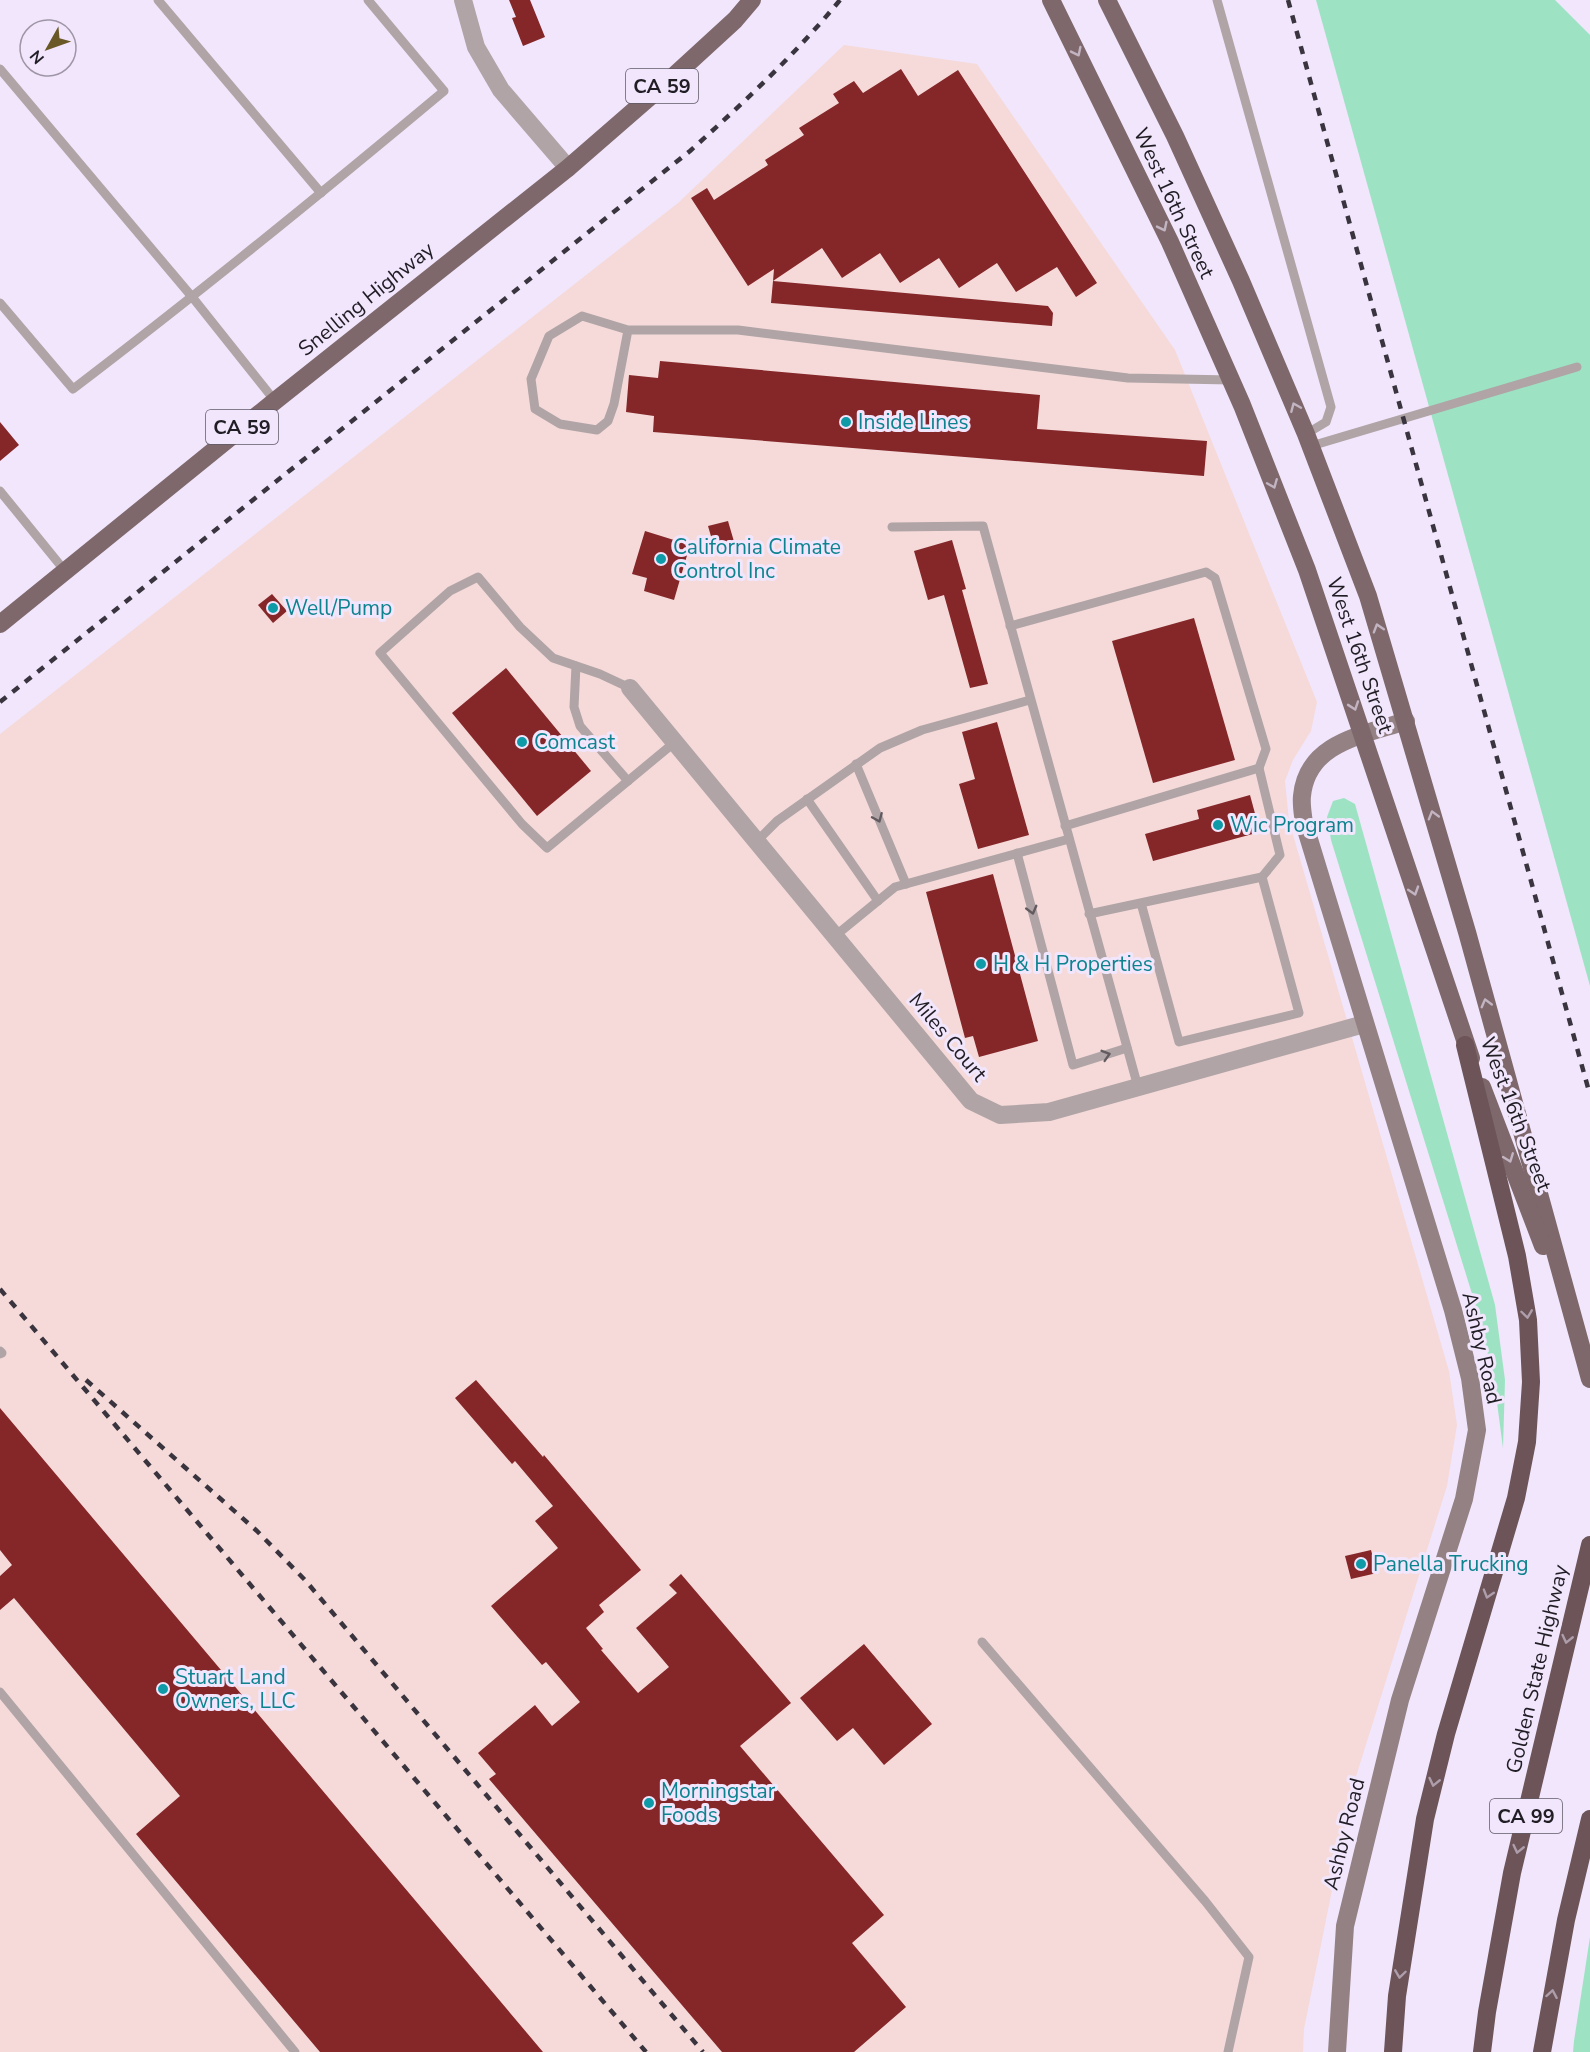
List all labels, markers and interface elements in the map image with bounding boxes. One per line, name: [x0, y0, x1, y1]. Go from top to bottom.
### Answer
north arrow: [18, 18, 78, 78]
text: N: [25, 45, 50, 69]
one-way arrow: [1069, 46, 1081, 57]
road number: CA 59: [626, 69, 698, 103]
street label: West 16th Street: [1127, 123, 1221, 283]
one-way arrow: [1155, 221, 1167, 232]
street label: Snelling Highway: [292, 235, 440, 362]
one-way arrow: [1290, 402, 1302, 413]
place label: Inside Lines: [858, 408, 969, 436]
road number: CA 59: [206, 410, 278, 444]
marker: Inside Lines: [839, 415, 853, 429]
one-way arrow: [1266, 477, 1278, 488]
place label: California Climate Control Inc: [673, 533, 841, 585]
marker: California Climate Control Inc: [654, 552, 668, 566]
street label: West 16th Street: [1320, 573, 1400, 737]
place label: Well/Pump: [285, 594, 392, 622]
marker: Well/Pump: [266, 601, 280, 615]
one-way arrow: [1373, 623, 1385, 634]
one-way arrow: [1346, 700, 1359, 711]
place label: Comcast: [534, 728, 616, 756]
marker: Comcast: [515, 735, 529, 749]
place label: Wic Program: [1230, 811, 1354, 839]
one-way arrow: [1428, 811, 1440, 821]
one-way arrow: [871, 812, 883, 823]
marker: Wic Program: [1211, 818, 1225, 832]
one-way arrow: [1407, 885, 1420, 896]
one-way arrow: [1025, 904, 1037, 915]
place label: H & H Properties: [993, 950, 1153, 978]
marker: H & H Properties: [974, 957, 988, 971]
street label: Miles Court: [903, 987, 994, 1088]
one-way arrow: [1481, 998, 1494, 1008]
street label: West 16th Street: [1474, 1033, 1559, 1196]
one-way arrow: [1100, 1050, 1111, 1062]
one-way arrow: [1502, 1152, 1514, 1163]
street label: Ashby Road: [1455, 1289, 1509, 1407]
one-way arrow: [1521, 1309, 1533, 1319]
place label: Panella Trucking: [1373, 1550, 1529, 1578]
marker: Panella Trucking: [1354, 1557, 1368, 1571]
street label: Golden State Highway: [1499, 1562, 1575, 1776]
one-way arrow: [1483, 1588, 1495, 1599]
one-way arrow: [1562, 1633, 1575, 1643]
place label: Stuart Land Owners, LLC: [175, 1663, 296, 1715]
marker: Stuart Land Owners, LLC: [156, 1682, 170, 1696]
street label: Ashby Road: [1317, 1775, 1371, 1893]
place label: Morningstar Foods: [661, 1777, 776, 1829]
one-way arrow: [1429, 1777, 1442, 1787]
marker: Morningstar Foods: [642, 1796, 656, 1810]
road number: CA 99: [1490, 1799, 1562, 1833]
one-way arrow: [1512, 1844, 1525, 1854]
one-way arrow: [1395, 1969, 1407, 1978]
one-way arrow: [1545, 1990, 1558, 2000]

